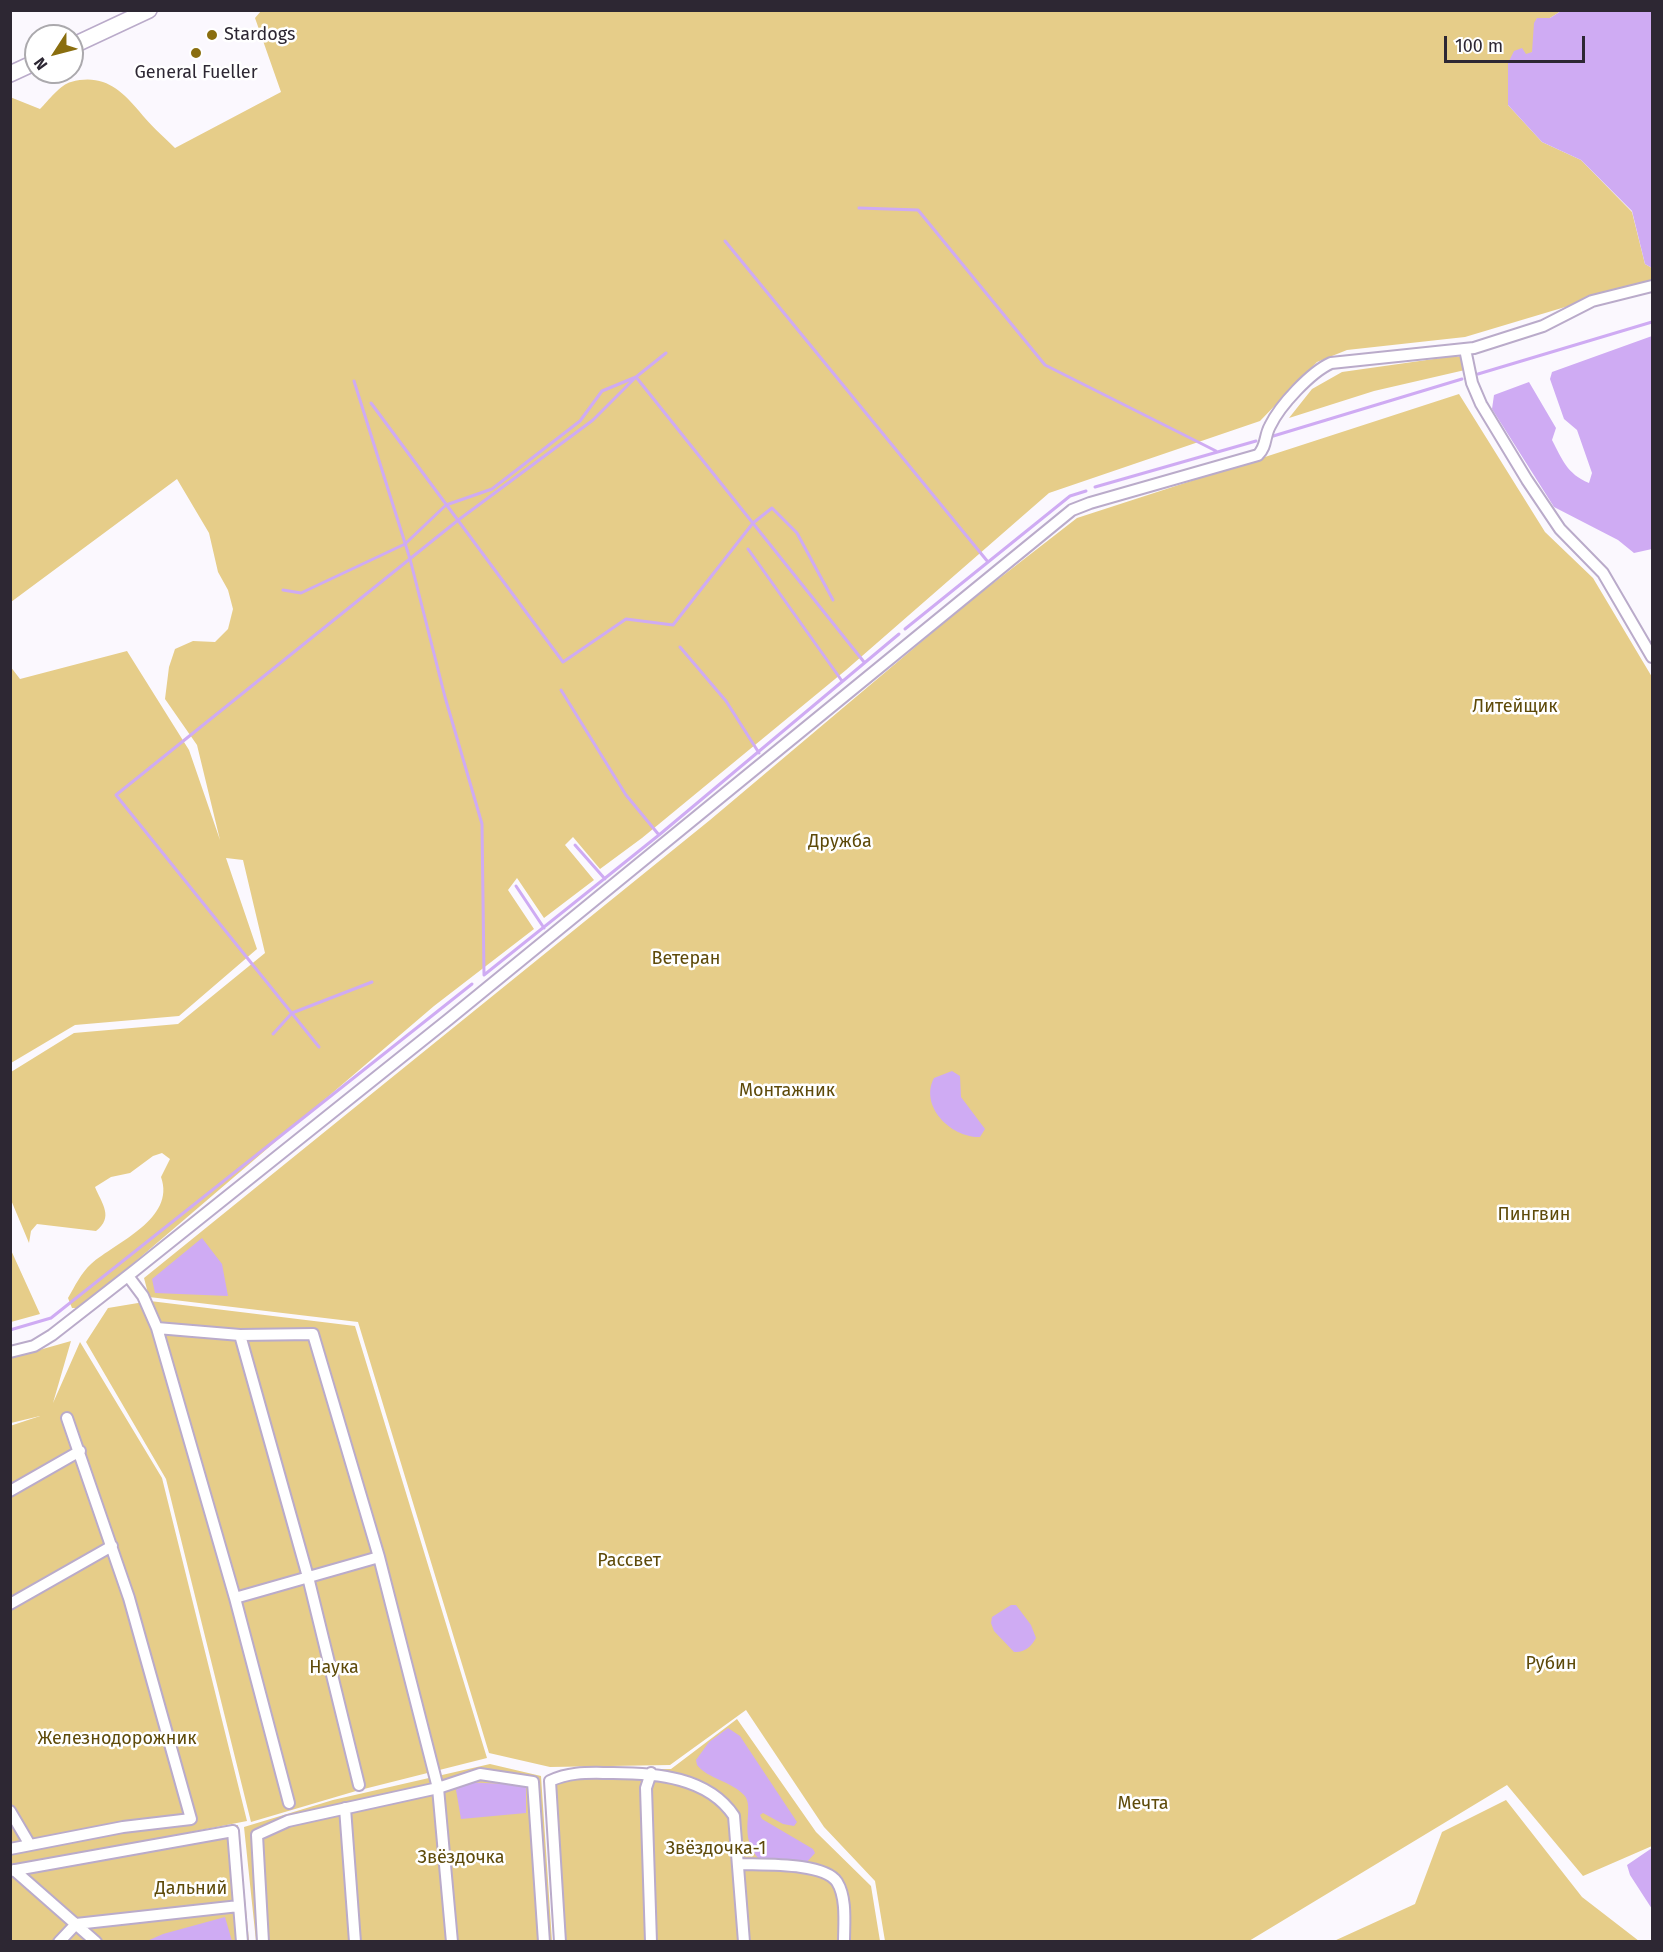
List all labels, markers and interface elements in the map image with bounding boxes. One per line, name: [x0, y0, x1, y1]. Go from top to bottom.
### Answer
north arrow: [24, 24, 84, 84]
place label: Stardogs: [224, 24, 295, 46]
scale bar: [1447, 24, 1588, 62]
marker: Stardogs: [205, 28, 219, 42]
text: 100 m: [1455, 35, 1503, 57]
marker: General Fueller: [189, 46, 203, 60]
text: N: [30, 54, 51, 74]
place label: General Fueller: [134, 62, 258, 84]
park label: Литейщик: [1472, 696, 1558, 718]
park label: Дружба: [808, 831, 872, 853]
park label: Ветеран: [652, 948, 720, 970]
park label: Монтажник: [739, 1080, 835, 1102]
park label: Пингвин: [1498, 1204, 1570, 1226]
park label: Рассвет: [597, 1550, 661, 1572]
park label: Рубин: [1525, 1653, 1577, 1675]
park label: Наука: [309, 1657, 359, 1679]
park label: Железнодорожник: [37, 1728, 197, 1750]
park label: Мечта: [1118, 1793, 1168, 1815]
park label: Звёздочка-1: [666, 1838, 766, 1860]
park label: Звёздочка: [418, 1847, 504, 1869]
park label: Дальний: [155, 1878, 227, 1900]

